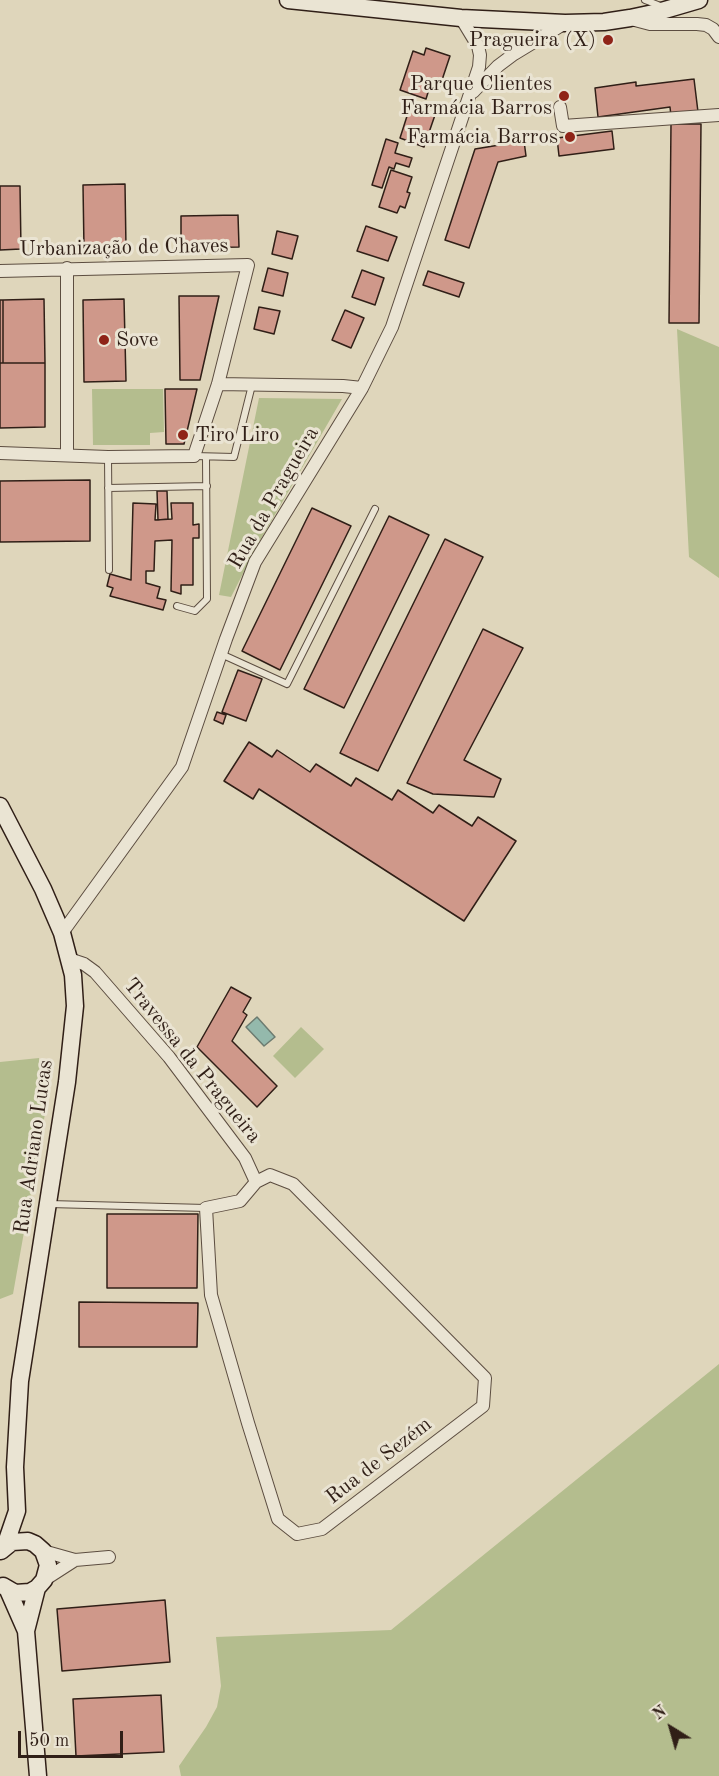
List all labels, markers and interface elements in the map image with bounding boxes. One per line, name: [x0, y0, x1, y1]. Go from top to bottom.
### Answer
place label: Pragueira (X): [469, 27, 596, 53]
marker: Pragueira (X): [601, 33, 615, 47]
place label: Parque Clientes Farmácia Barros: [400, 71, 552, 121]
marker: Parque Clientes Farmácia Barros: [557, 89, 571, 103]
place label: Farmácia Barros: [406, 124, 558, 150]
marker: Farmácia Barros: [563, 130, 577, 144]
street label: Urbanização de Chaves: [19, 234, 229, 262]
place label: Sove: [116, 327, 158, 353]
marker: Sove: [97, 333, 111, 347]
place label: Tiro Liro: [195, 422, 279, 448]
street label: Rua da Pragueira: [223, 422, 325, 574]
marker: Tiro Liro: [176, 428, 190, 442]
street label: Travessa da Pragueira: [118, 973, 266, 1149]
street label: Rua Adriano Lucas: [9, 1058, 59, 1236]
street label: Rua de Sezém: [321, 1412, 437, 1510]
north arrow: [641, 1698, 701, 1758]
text: N: [650, 1704, 670, 1724]
scale bar: [21, 1719, 126, 1757]
text: 50 m: [29, 1732, 69, 1750]

